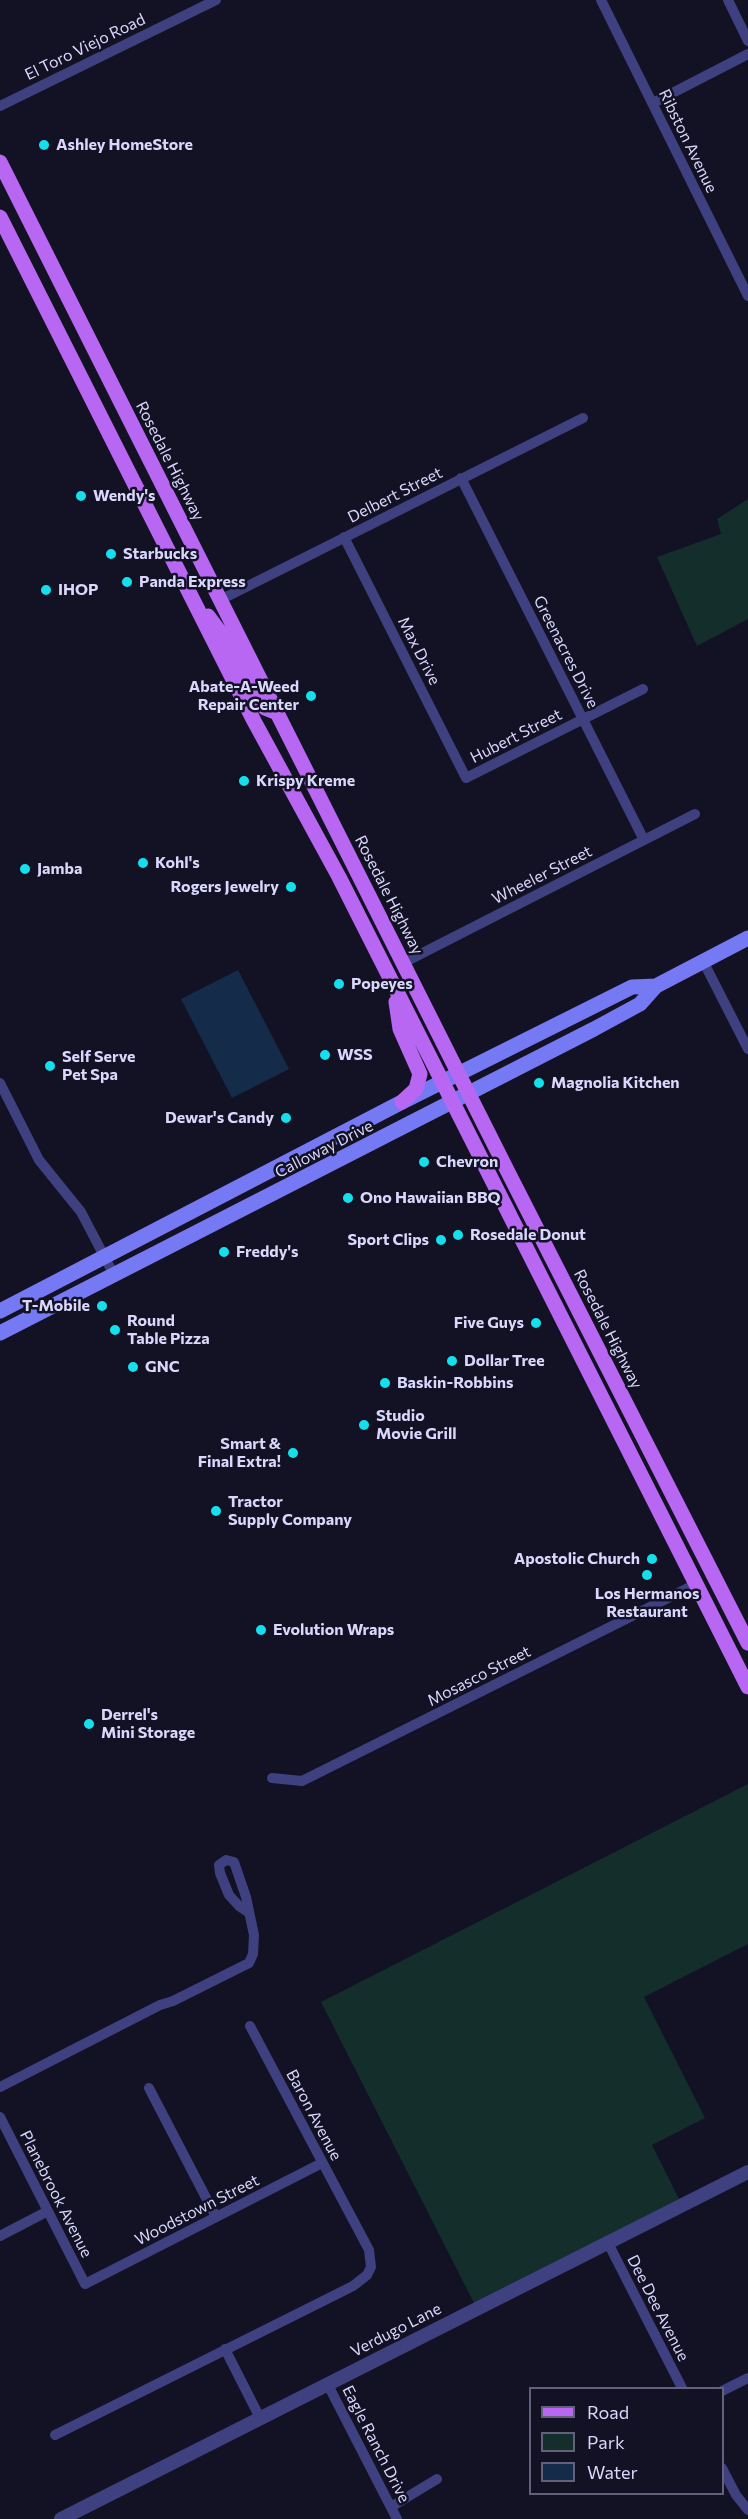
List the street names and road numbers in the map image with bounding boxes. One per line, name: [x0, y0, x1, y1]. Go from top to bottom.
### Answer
street label: El Toro Viejo Road: [22, 10, 148, 84]
street label: Ribston Avenue: [655, 86, 721, 196]
street label: Rosedale Highway: [132, 398, 208, 524]
street label: Delbert Street: [345, 463, 445, 527]
street label: Greenacres Drive: [529, 593, 603, 711]
street label: Max Drive: [394, 614, 444, 688]
street label: Hubert Street: [467, 705, 565, 767]
street label: Rosedale Highway: [351, 832, 427, 958]
street label: Wheeler Street: [489, 842, 595, 908]
street label: Calloway Drive: [272, 1116, 376, 1182]
street label: Rosedale Highway: [570, 1266, 646, 1392]
street label: Mosasco Street: [424, 1642, 534, 1710]
street label: Baron Avenue: [282, 2066, 346, 2164]
street label: Planebrook Avenue: [16, 2127, 96, 2261]
street label: Woodstown Street: [132, 2170, 262, 2250]
street label: Dee Dee Avenue: [623, 2252, 693, 2364]
street label: Verdugo Lane: [348, 2299, 444, 2361]
street label: Eagle Ranch Drive: [338, 2382, 414, 2506]

